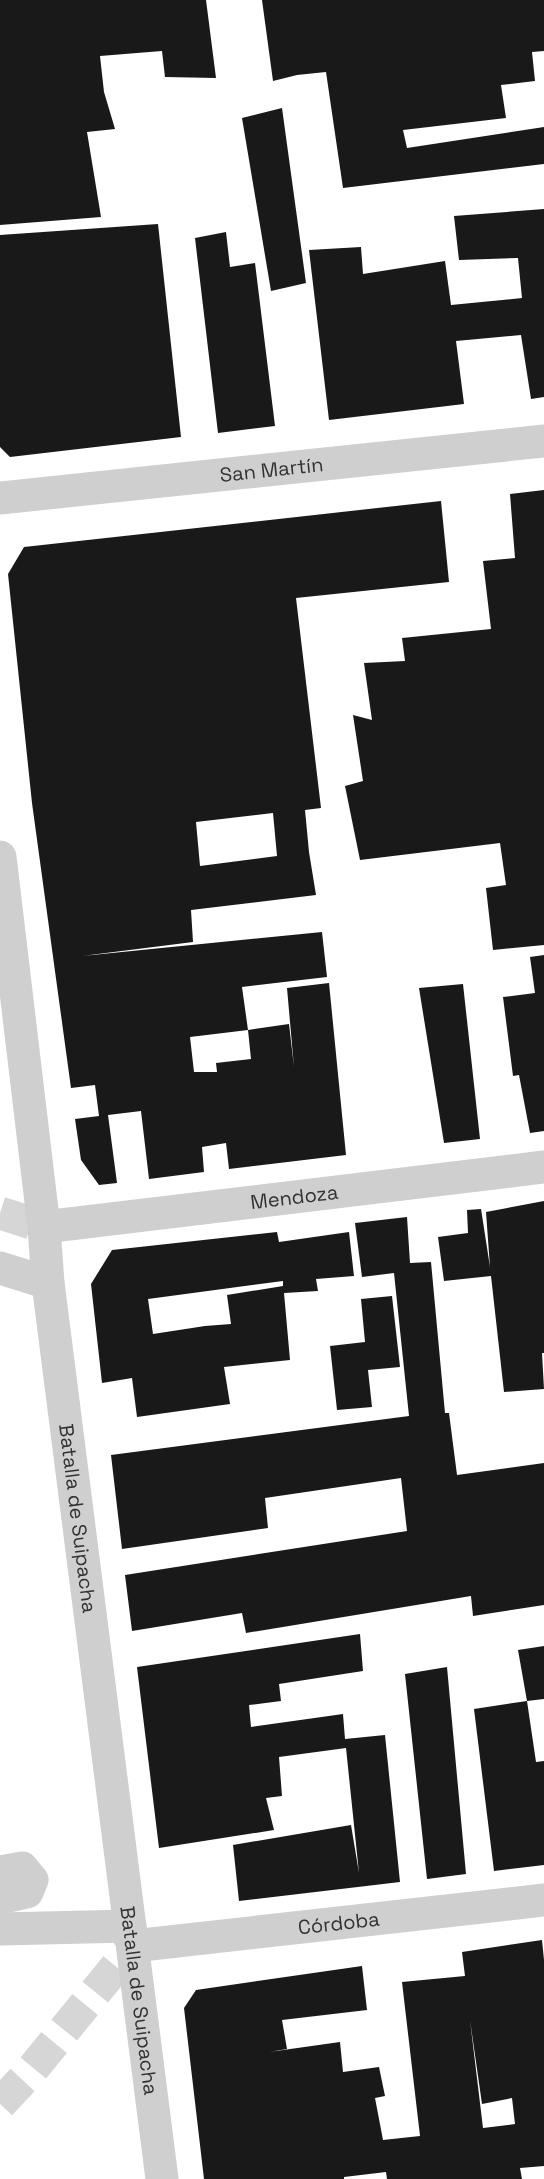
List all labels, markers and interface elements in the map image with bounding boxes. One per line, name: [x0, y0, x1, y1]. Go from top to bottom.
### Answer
street label: San Martín: [218, 451, 325, 488]
street label: Mendoza: [249, 1179, 340, 1215]
street label: Batalla de Suipacha: [53, 1422, 103, 1614]
street label: Batalla de Suipacha: [114, 1904, 164, 2097]
street label: Córdoba: [296, 1905, 381, 1940]

